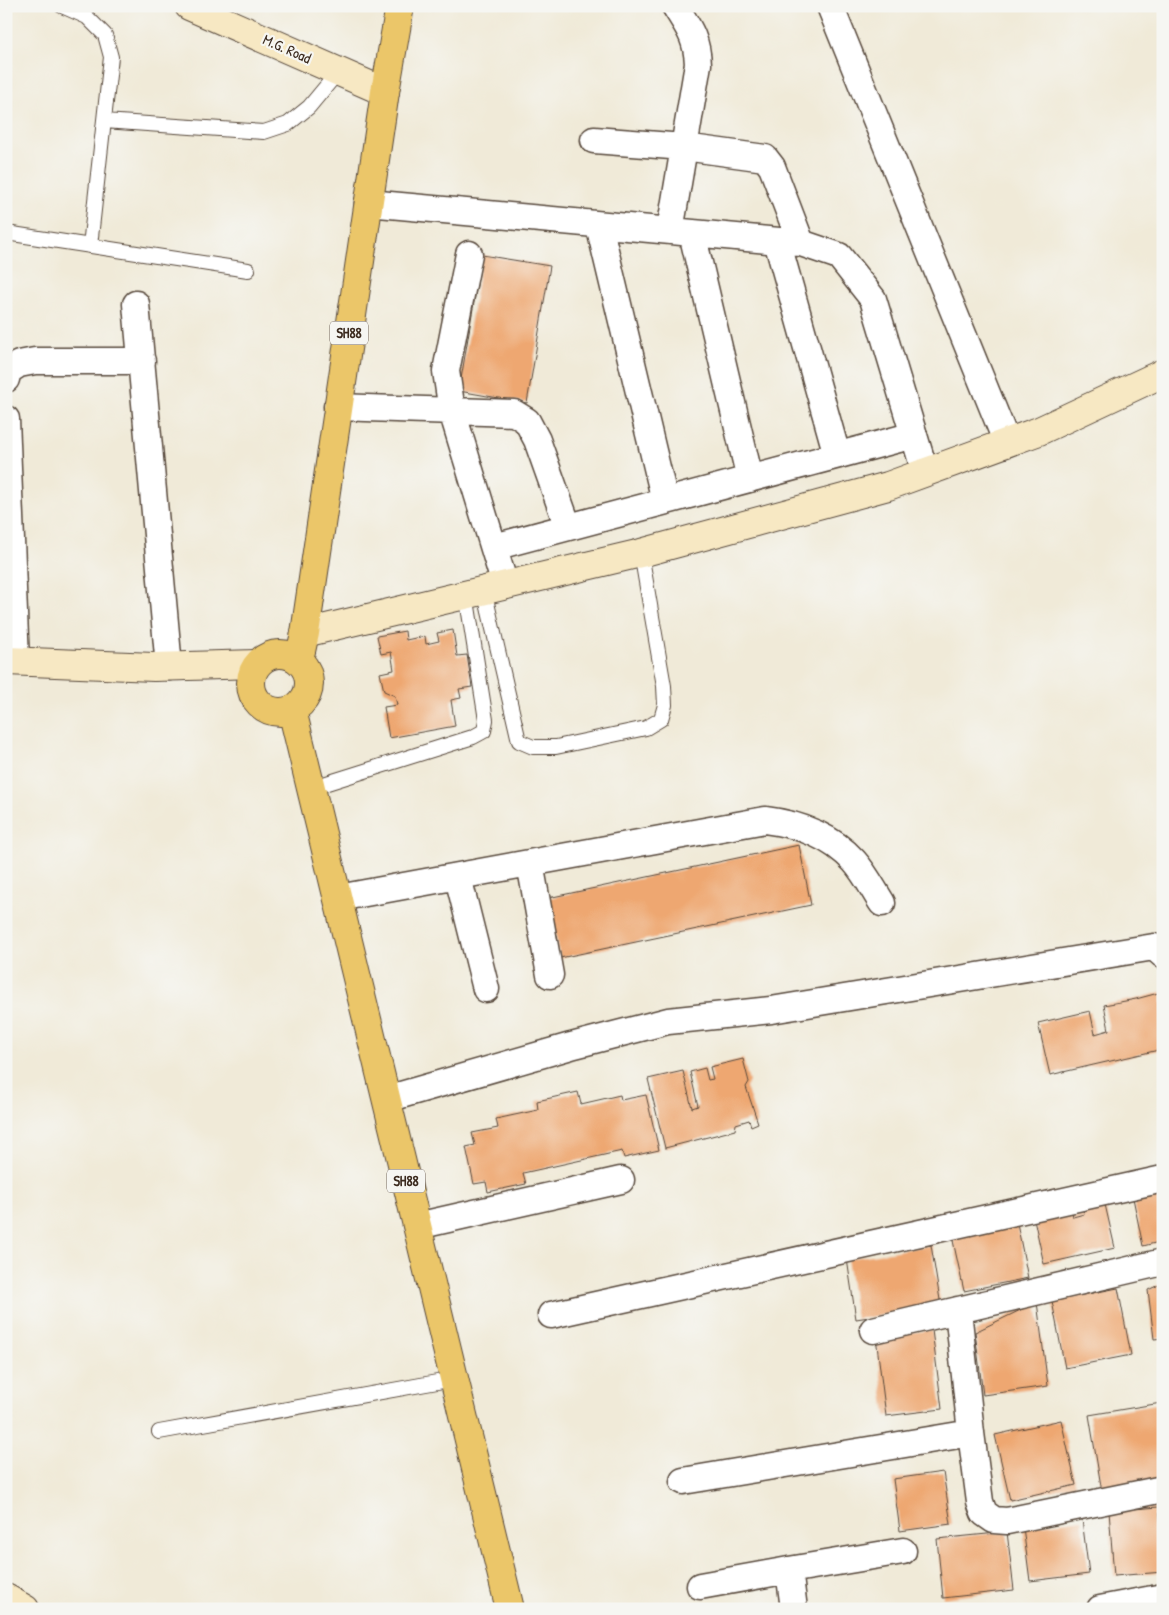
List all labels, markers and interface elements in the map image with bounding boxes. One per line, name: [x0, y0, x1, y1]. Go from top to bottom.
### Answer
street label: M.G. Road: [260, 29, 315, 68]
road number: SH88: [330, 322, 368, 344]
road number: SH88: [387, 1170, 425, 1192]

